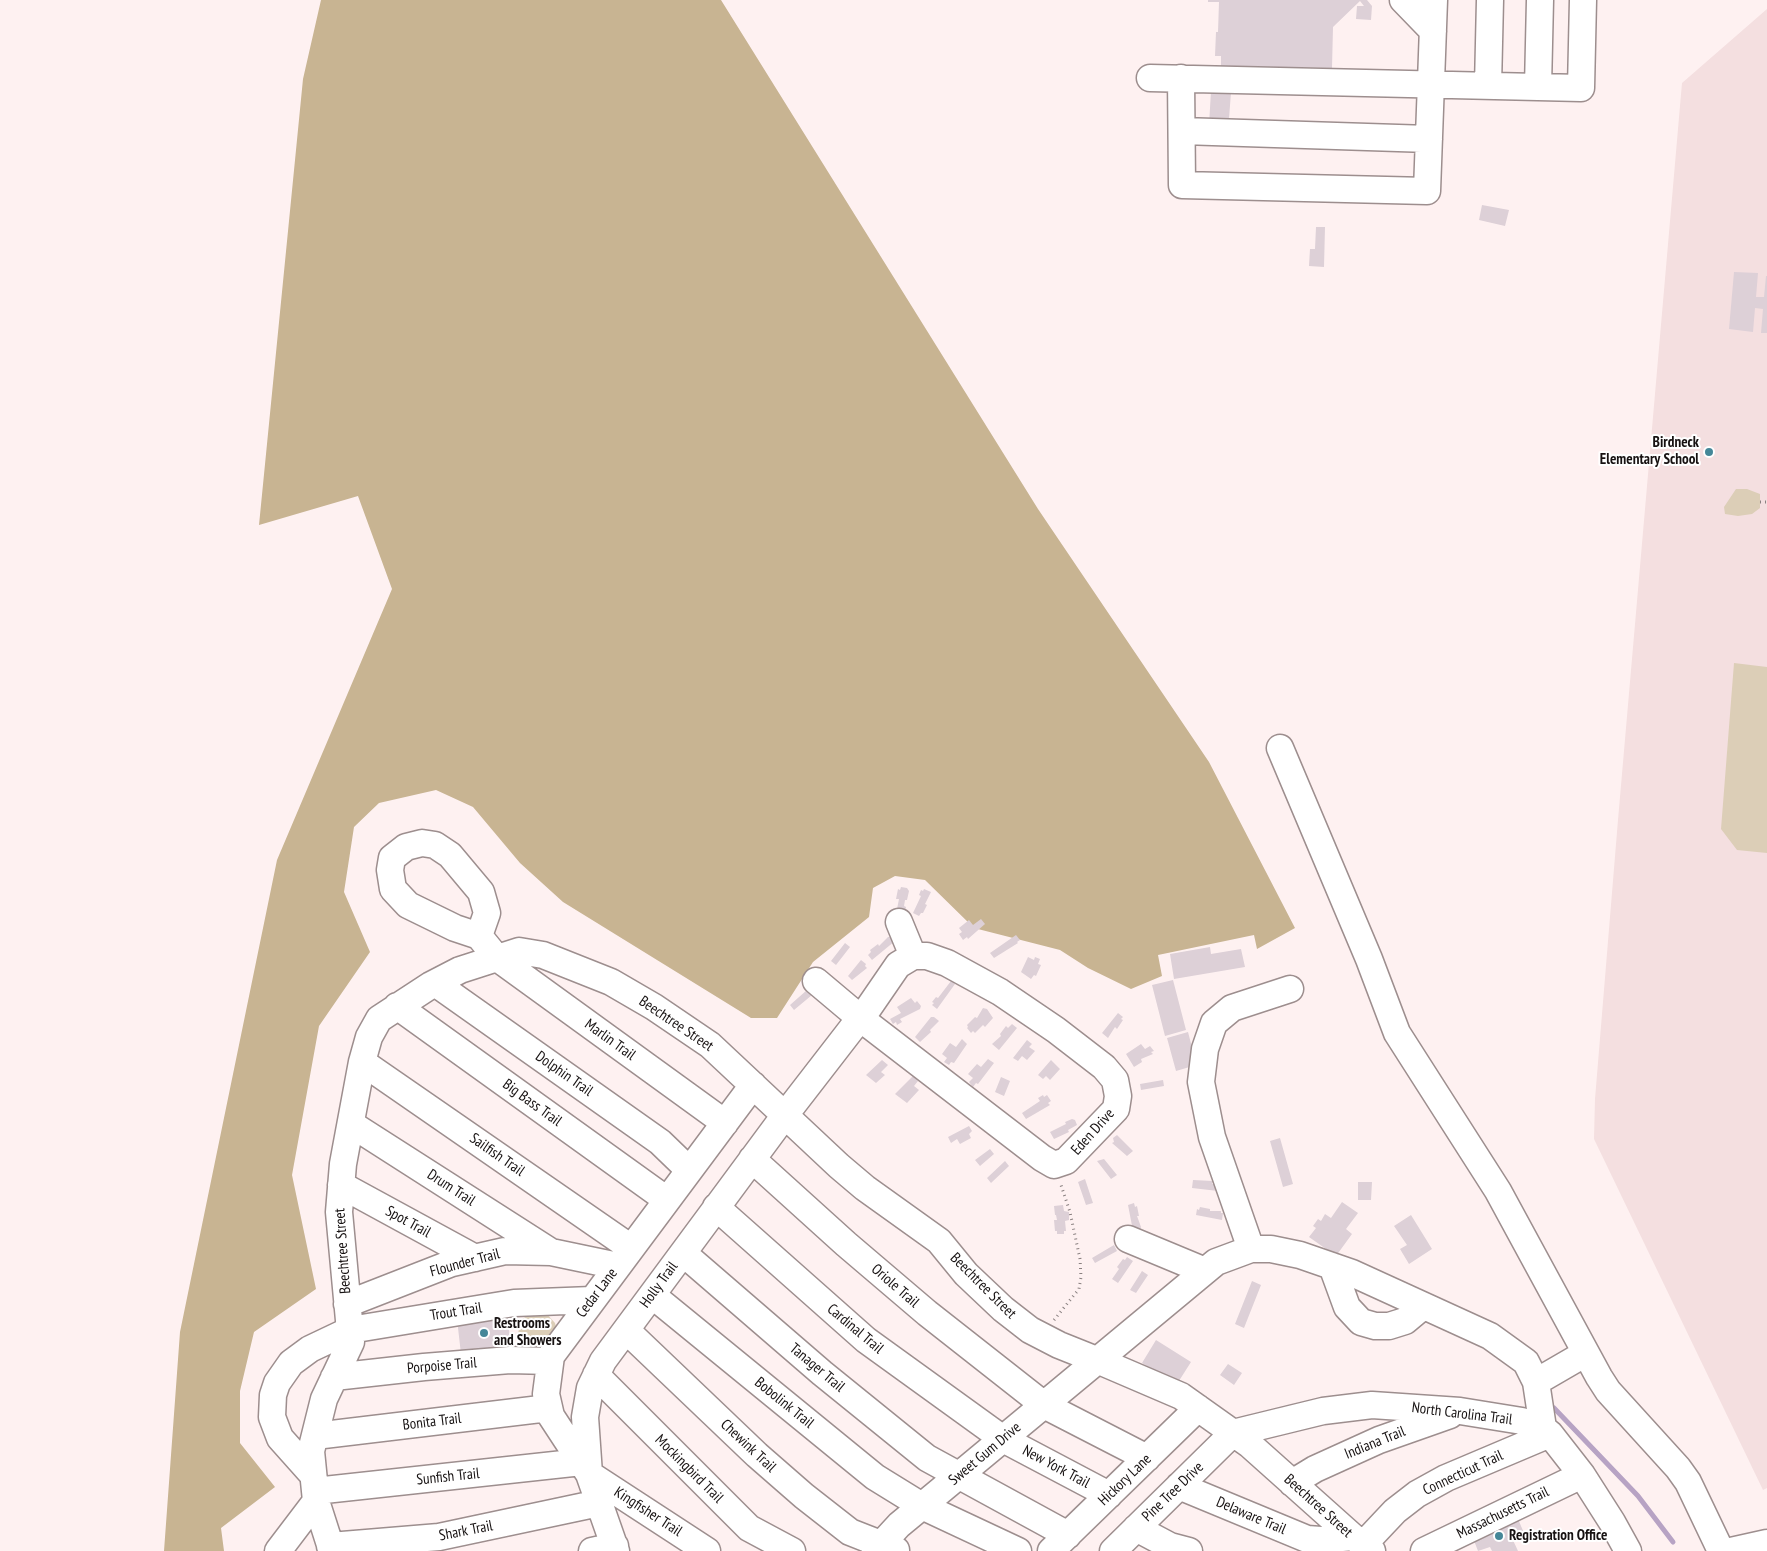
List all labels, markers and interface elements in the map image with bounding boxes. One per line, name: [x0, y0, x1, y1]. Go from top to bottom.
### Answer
place label: Birdneck Elementary School: [1600, 434, 1699, 469]
marker: Birdneck Elementary School: [1703, 446, 1715, 458]
street label: Beechtree Street: [635, 993, 717, 1055]
street label: Marlin Trail: [581, 1016, 639, 1064]
street label: Dolphin Trail: [532, 1048, 596, 1100]
street label: Big Bass Trail: [499, 1076, 565, 1130]
street label: Eden Drive: [1068, 1105, 1118, 1159]
street label: Sailfish Trail: [466, 1130, 528, 1180]
street label: Drum Trail: [424, 1166, 478, 1210]
street label: Spot Trail: [382, 1202, 434, 1242]
street label: Beechtree Street: [331, 1208, 355, 1294]
street label: Flounder Trail: [428, 1245, 502, 1281]
street label: Beechtree Street: [946, 1249, 1020, 1323]
street label: Holly Trail: [636, 1258, 682, 1312]
street label: Oriole Trail: [867, 1260, 923, 1312]
street label: Cedar Lane: [573, 1265, 621, 1321]
street label: Trout Trail: [429, 1299, 483, 1325]
street label: Cardinal Trail: [823, 1300, 887, 1358]
place label: Restrooms and Showers: [494, 1315, 561, 1350]
marker: Restrooms and Showers: [478, 1327, 490, 1339]
street label: Tanager Trail: [786, 1340, 848, 1396]
street label: Porpoise Trail: [406, 1354, 478, 1378]
street label: Bobolink Trail: [751, 1374, 817, 1432]
street label: North Carolina Trail: [1411, 1399, 1513, 1429]
street label: Bonita Trail: [402, 1409, 462, 1435]
street label: Chewink Trail: [716, 1416, 780, 1476]
street label: Sweet Gum Drive: [945, 1419, 1025, 1489]
street label: Indiana Trail: [1342, 1423, 1408, 1463]
street label: Mockingbird Trail: [651, 1431, 727, 1507]
street label: New York Trail: [1019, 1442, 1093, 1492]
street label: Connecticut Trail: [1420, 1447, 1506, 1499]
street label: Hickory Lane: [1095, 1450, 1155, 1510]
street label: Pine Tree Drive: [1139, 1458, 1207, 1526]
street label: Sunfish Trail: [416, 1465, 480, 1489]
street label: Beechtree Street: [1280, 1471, 1356, 1541]
street label: Kingfisher Trail: [611, 1483, 685, 1541]
street label: Massachusetts Trail: [1454, 1483, 1552, 1543]
street label: Delaware Trail: [1213, 1493, 1289, 1539]
street label: Shark Trail: [438, 1517, 494, 1545]
place label: Registration Office: [1509, 1527, 1607, 1545]
marker: Registration Office: [1493, 1530, 1505, 1542]

